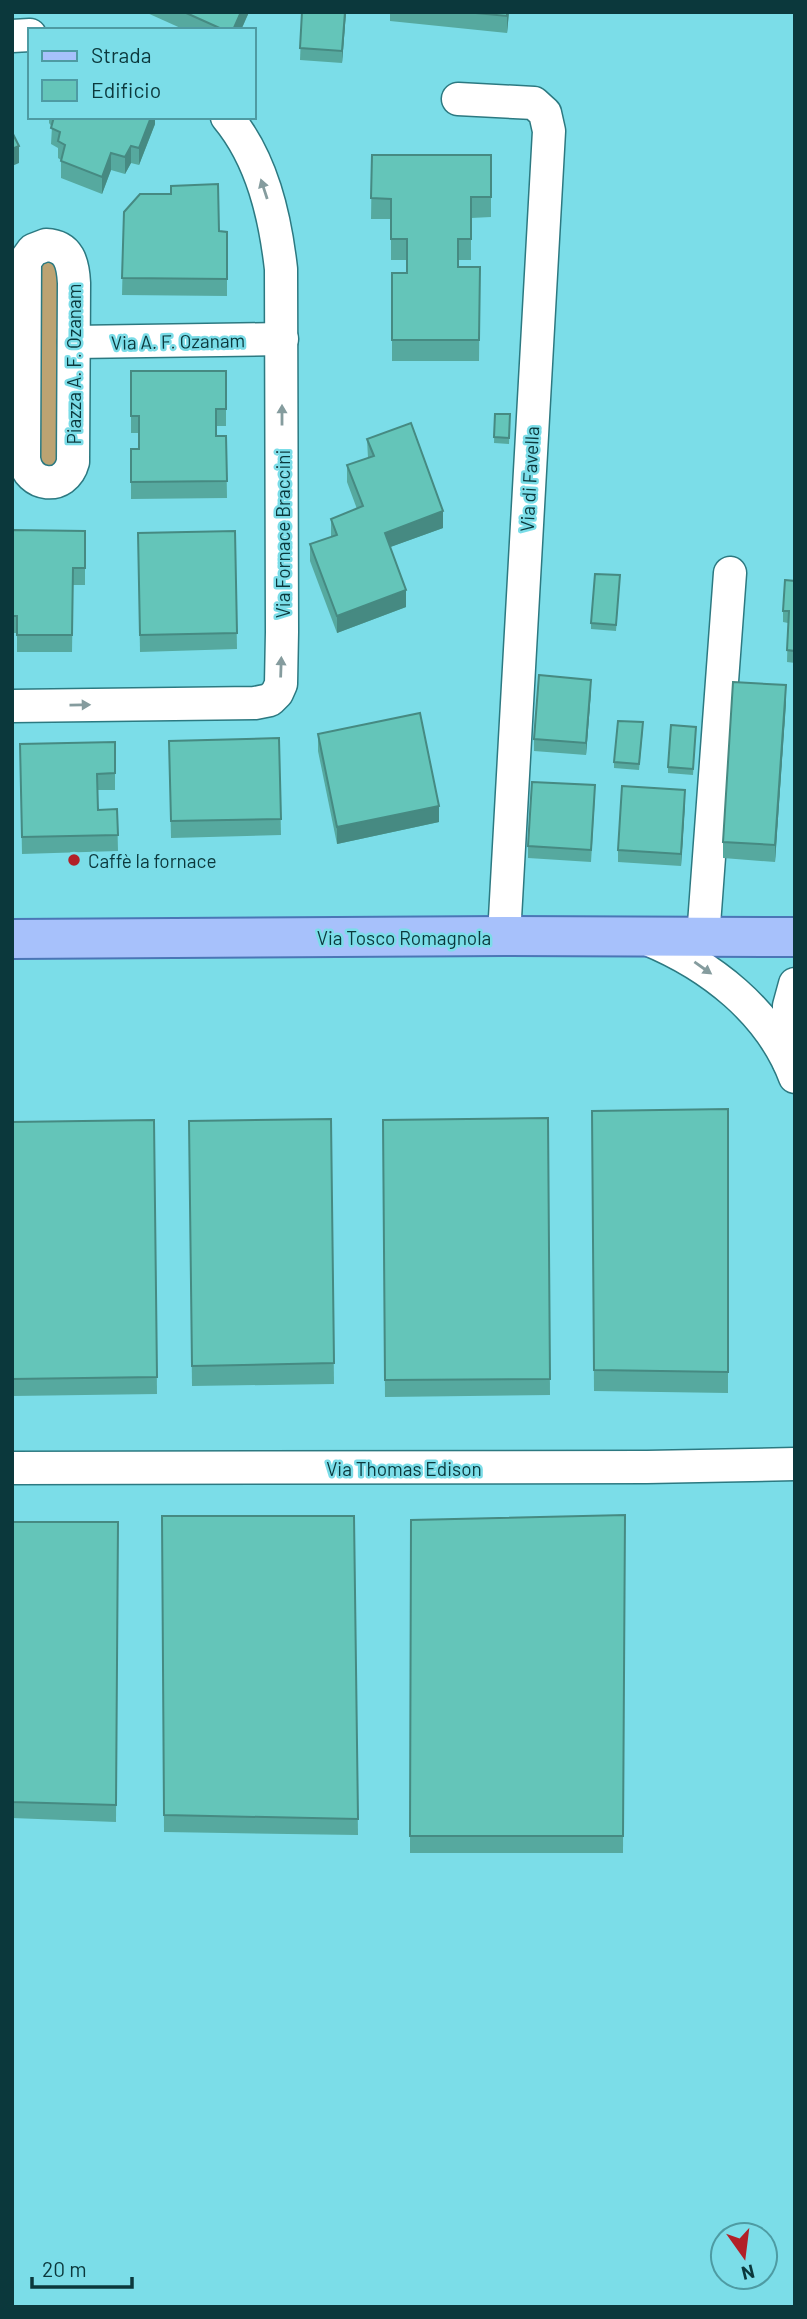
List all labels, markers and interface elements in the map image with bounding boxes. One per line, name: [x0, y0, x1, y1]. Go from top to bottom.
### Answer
legend: [28, 28, 256, 119]
text: Strada: [91, 42, 151, 67]
text: Edificio: [91, 77, 161, 102]
one-way arrow: [258, 179, 269, 200]
street label: Piazza A. F. Ozanam: [62, 283, 85, 445]
street label: Via A. F. Ozanam: [111, 328, 245, 354]
one-way arrow: [276, 403, 288, 425]
street label: Via di Favella: [515, 426, 543, 532]
street label: Via Fornace Braccini: [271, 450, 294, 618]
one-way arrow: [275, 655, 287, 677]
one-way arrow: [70, 700, 92, 711]
place label: Caffè la fornace: [88, 849, 217, 872]
marker: Caffè la fornace: [66, 852, 82, 868]
street label: Via Tosco Romagnola: [317, 926, 491, 949]
one-way arrow: [694, 961, 712, 975]
street label: Via Thomas Edison: [326, 1457, 482, 1480]
north arrow: [709, 2221, 779, 2291]
scale bar: [32, 2246, 131, 2290]
text: 20 m: [42, 2256, 87, 2281]
text: N: [739, 2260, 757, 2286]

